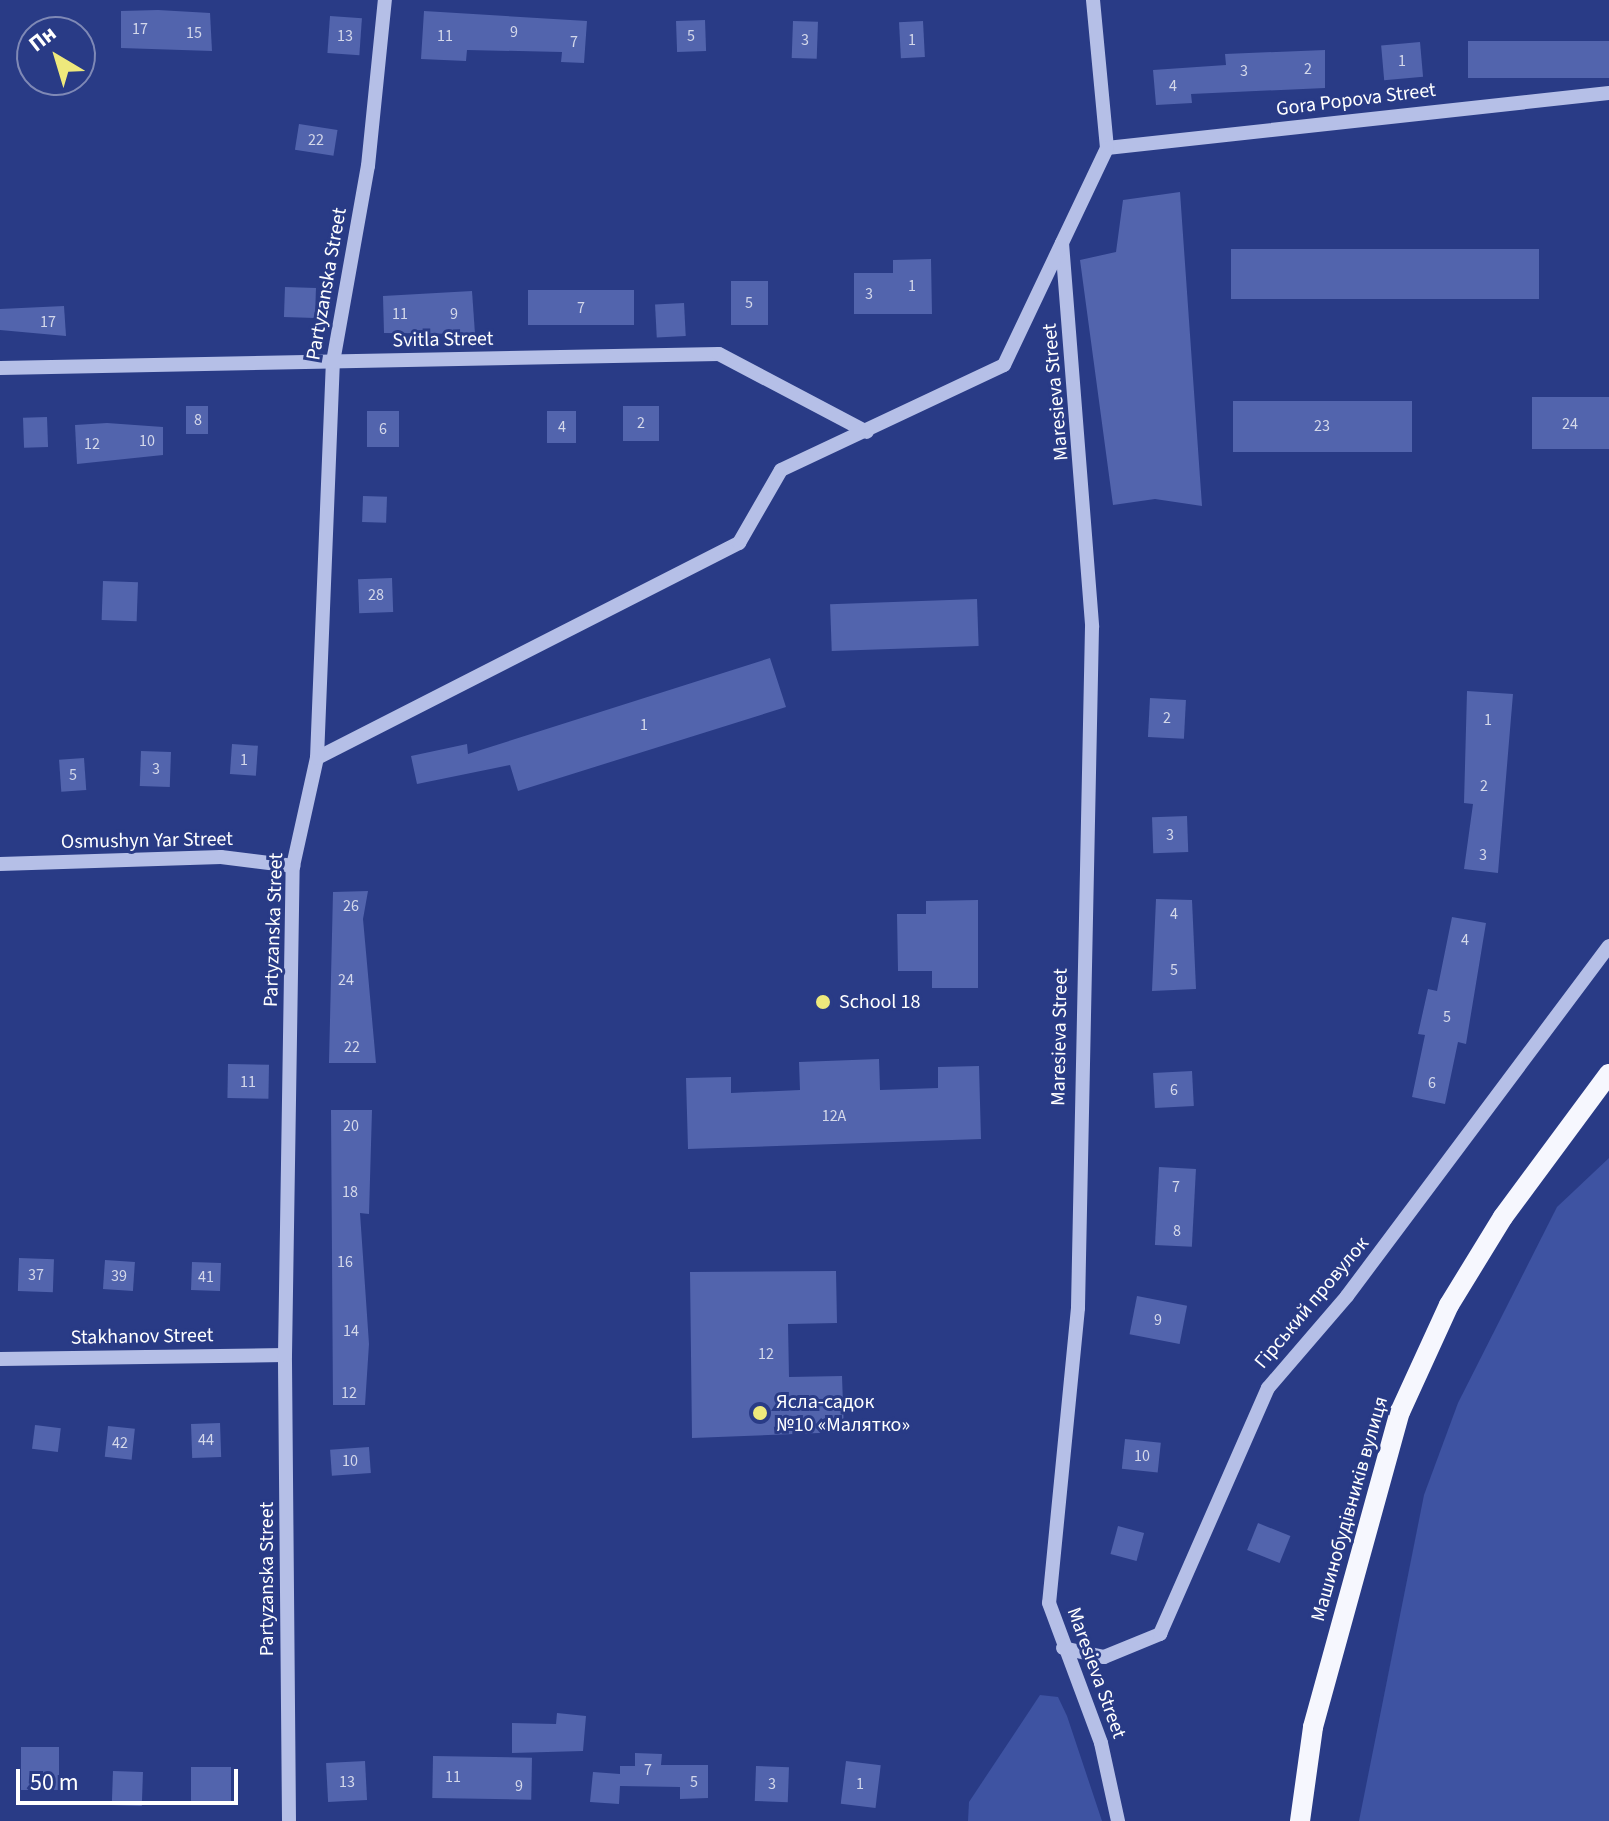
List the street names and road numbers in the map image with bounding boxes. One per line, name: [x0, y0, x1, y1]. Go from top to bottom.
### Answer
street label: Gora Popova Street: [1275, 78, 1437, 122]
street label: Partyzanska Street: [302, 206, 352, 362]
street label: Maresieva Street: [1038, 322, 1074, 462]
street label: Svitla Street: [392, 327, 494, 353]
street label: Osmushyn Yar Street: [61, 828, 233, 854]
street label: Partyzanska Street: [259, 852, 289, 1008]
street label: Maresieva Street: [1047, 968, 1073, 1106]
street label: Гірський провулок: [1250, 1232, 1374, 1374]
street label: Stakhanov Street: [70, 1324, 214, 1350]
street label: Машинобудівників вулиця: [1306, 1394, 1394, 1624]
street label: Partyzanska Street: [255, 1502, 279, 1656]
street label: Maresieva Street: [1061, 1604, 1131, 1742]

